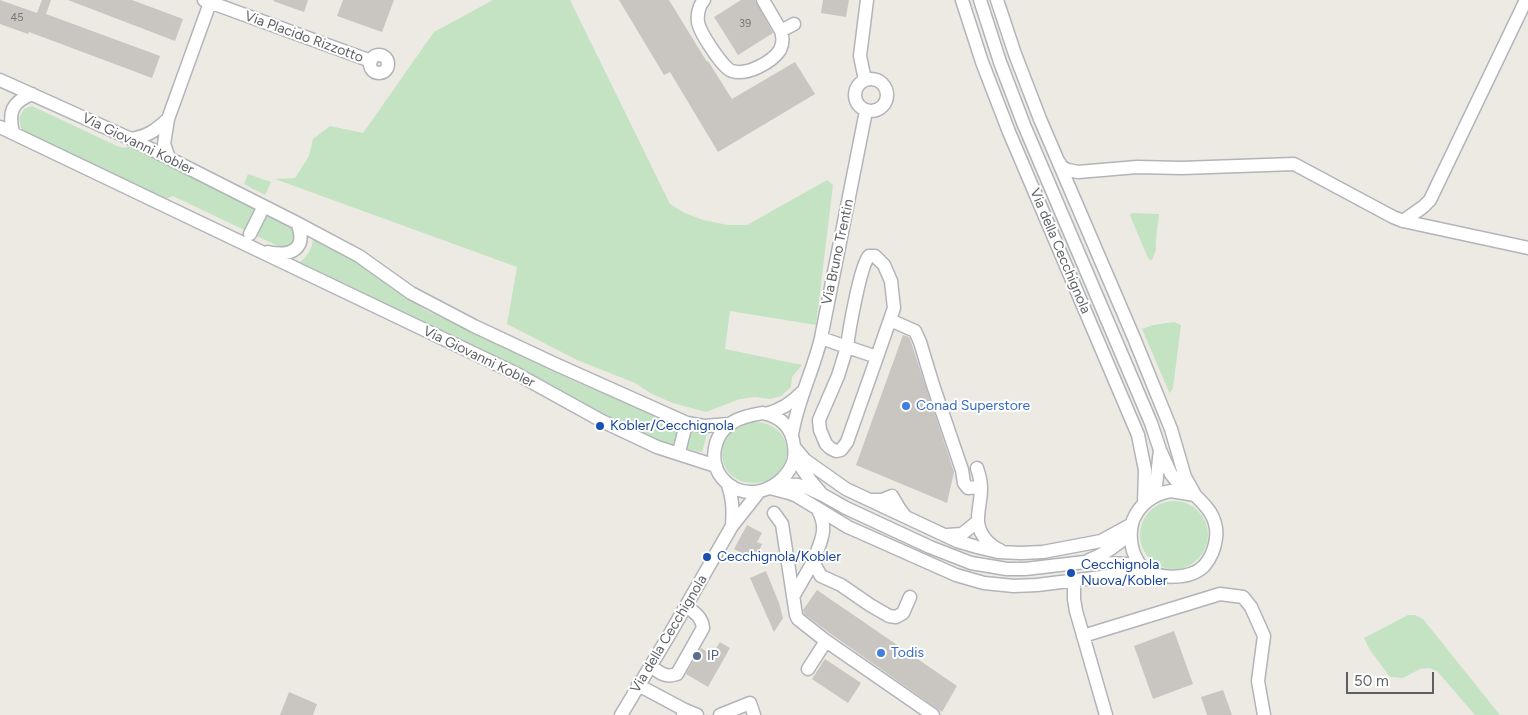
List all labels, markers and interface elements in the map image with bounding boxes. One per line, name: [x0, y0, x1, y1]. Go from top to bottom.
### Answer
street label: Via Placido Rizzotto: [242, 8, 366, 66]
house number: 45: [10, 11, 24, 25]
house number: 39: [739, 17, 751, 31]
street label: Via Giovanni Kobler: [79, 110, 197, 178]
street label: Via della Cecchignola: [1026, 186, 1094, 316]
street label: Via Bruno Trentin: [819, 198, 857, 306]
street label: Via Giovanni Kobler: [420, 323, 538, 391]
place label: Conad Superstore: [916, 398, 1030, 414]
marker: Conad Superstore: [900, 400, 912, 412]
place label: Kobler/Cecchignola: [610, 418, 734, 434]
marker: Kobler/Cecchignola: [594, 420, 606, 432]
place label: Cecchignola/Kobler: [717, 549, 841, 565]
marker: Cecchignola/Kobler: [701, 551, 713, 563]
place label: Cecchignola Nuova/Kobler: [1081, 557, 1167, 590]
marker: Cecchignola Nuova/Kobler: [1065, 567, 1077, 579]
street label: Via della Cecchignola: [627, 572, 711, 696]
place label: Todis: [891, 645, 924, 661]
marker: Todis: [875, 647, 887, 659]
place label: IP: [707, 648, 719, 664]
marker: IP: [691, 650, 703, 662]
scale bar: [1348, 662, 1436, 694]
text: 50 m: [1354, 672, 1389, 690]

